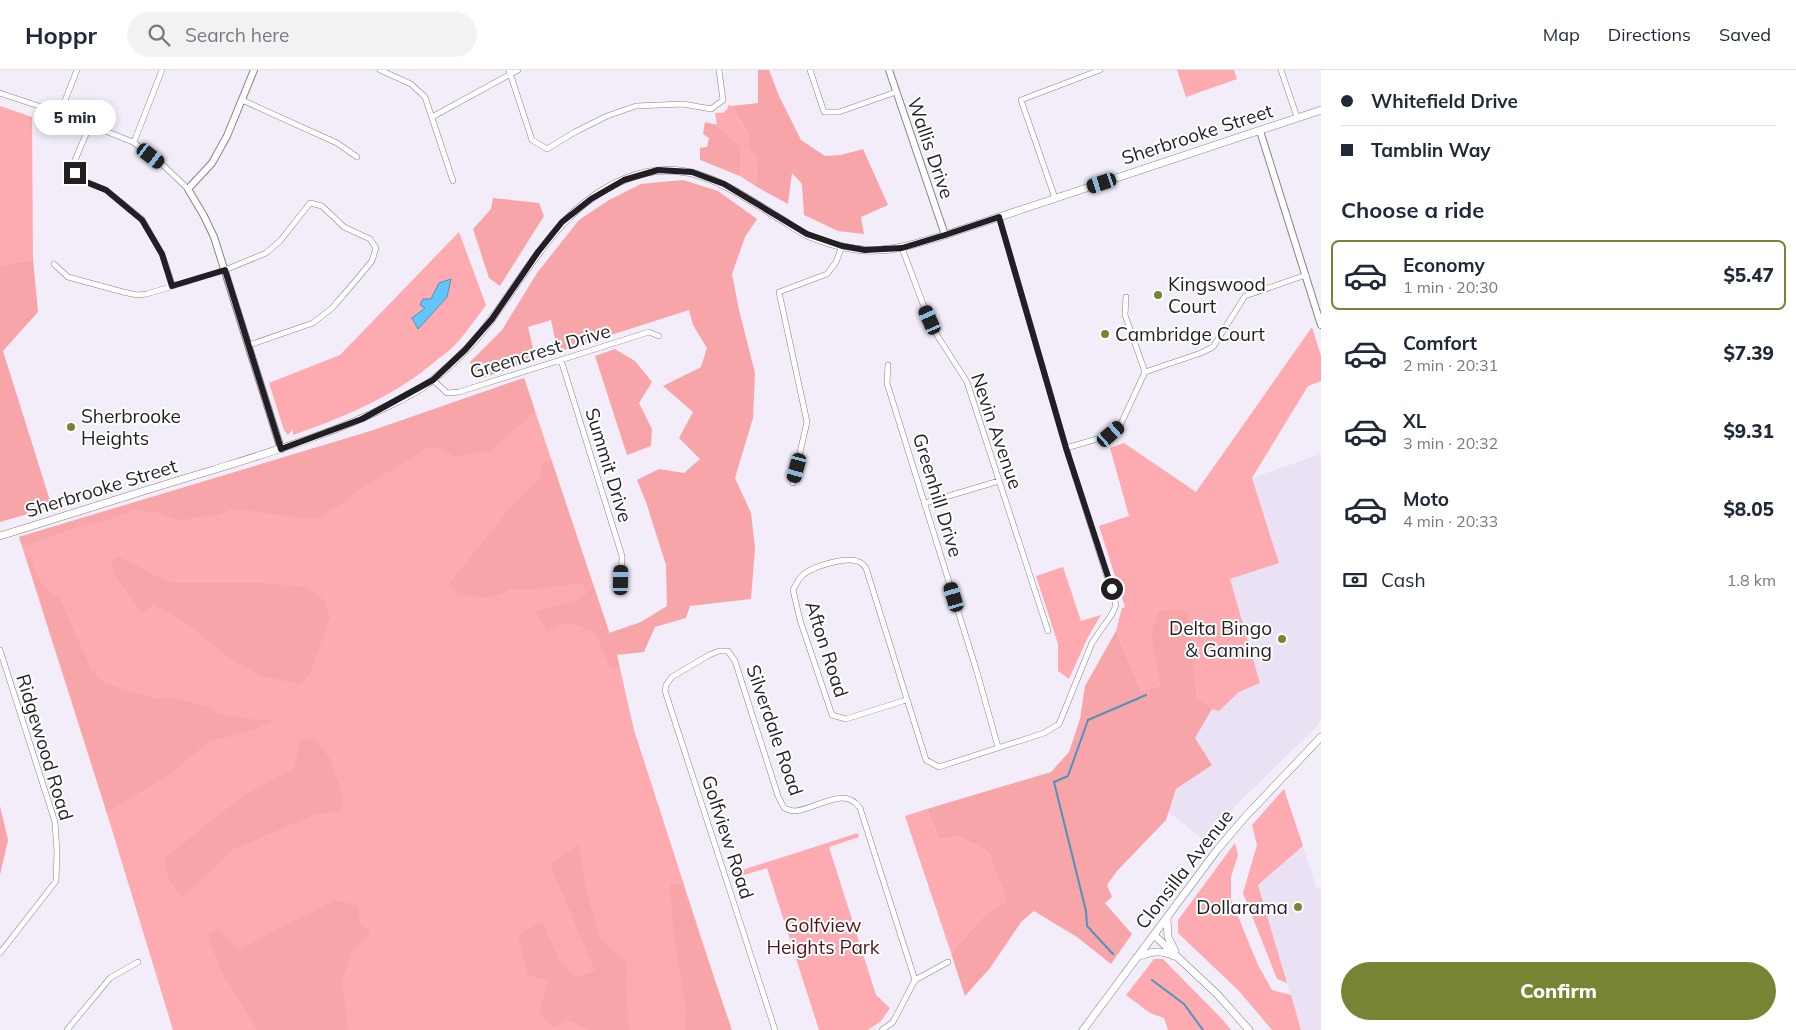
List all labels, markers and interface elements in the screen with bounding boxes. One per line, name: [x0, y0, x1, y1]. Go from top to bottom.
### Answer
search box: [127, 12, 477, 57]
text: Hoppr: [25, 20, 97, 50]
icon: search: [145, 21, 173, 49]
text: Search here: [185, 23, 289, 47]
text: Map: [1543, 23, 1580, 46]
text: Directions: [1608, 23, 1691, 46]
text: Saved: [1719, 23, 1771, 46]
text: Whitefield Drive: [1371, 89, 1518, 113]
street label: Wallis Drive: [903, 94, 959, 202]
street label: Sherbrooke Street: [1118, 98, 1276, 170]
callout: 5 min: [34, 101, 116, 136]
text: 5 min: [54, 107, 96, 127]
text: Tamblin Way: [1371, 138, 1491, 162]
car: [134, 141, 167, 171]
route end: [64, 162, 86, 184]
car: [1085, 171, 1118, 195]
text: Choose a ride: [1341, 196, 1484, 224]
icon: car: [1343, 253, 1388, 298]
text: Economy: [1403, 253, 1485, 277]
text: $5.47: [1723, 263, 1774, 287]
place label: Kingswood Court: [1168, 272, 1266, 318]
text: 1 min · 20:30: [1403, 277, 1498, 297]
marker: Kingswood Court: [1152, 289, 1164, 301]
car: [917, 303, 942, 337]
street label: Greencrest Drive: [467, 318, 613, 384]
place label: Cambridge Court: [1115, 322, 1265, 346]
marker: Cambridge Court: [1099, 328, 1111, 340]
icon: car: [1343, 331, 1388, 376]
text: Comfort: [1403, 331, 1477, 355]
text: $7.39: [1723, 341, 1774, 365]
text: 2 min · 20:31: [1403, 355, 1498, 375]
street label: Nevin Avenue: [966, 370, 1028, 492]
place label: Sherbrooke Heights: [81, 404, 181, 450]
street label: Summit Drive: [580, 405, 638, 525]
icon: car: [1343, 409, 1388, 454]
text: XL: [1403, 409, 1426, 433]
car: [1094, 418, 1127, 450]
text: $9.31: [1723, 419, 1774, 443]
marker: Sherbrooke Heights: [65, 421, 77, 433]
street label: Greenhill Drive: [908, 430, 968, 560]
text: 3 min · 20:32: [1403, 433, 1498, 453]
car: [785, 452, 808, 484]
street label: Sherbrooke Street: [22, 453, 180, 522]
icon: car: [1343, 487, 1388, 532]
text: Moto: [1403, 487, 1449, 511]
text: $8.05: [1723, 497, 1774, 521]
text: 4 min · 20:33: [1403, 511, 1498, 531]
car: [613, 565, 628, 595]
icon: cash: [1341, 566, 1369, 594]
text: Cash: [1381, 568, 1426, 592]
text: 1.8 km: [1727, 570, 1776, 590]
route start: [1101, 578, 1123, 600]
car: [942, 580, 965, 614]
street label: Afton Road: [800, 598, 854, 700]
place label: Delta Bingo & Gaming: [1169, 616, 1272, 662]
marker: Delta Bingo & Gaming: [1276, 633, 1288, 645]
street label: Silverdale Road: [741, 661, 809, 799]
street label: Ridgewood Road: [11, 671, 79, 823]
street label: Golfview Road: [697, 772, 759, 902]
street label: Clonsilla Avenue: [1130, 804, 1238, 934]
place label: Dollarama: [1196, 895, 1288, 919]
marker: Dollarama: [1292, 901, 1304, 913]
park label: Golfview Heights Park: [766, 913, 880, 959]
button: Confirm: [1341, 962, 1776, 1020]

